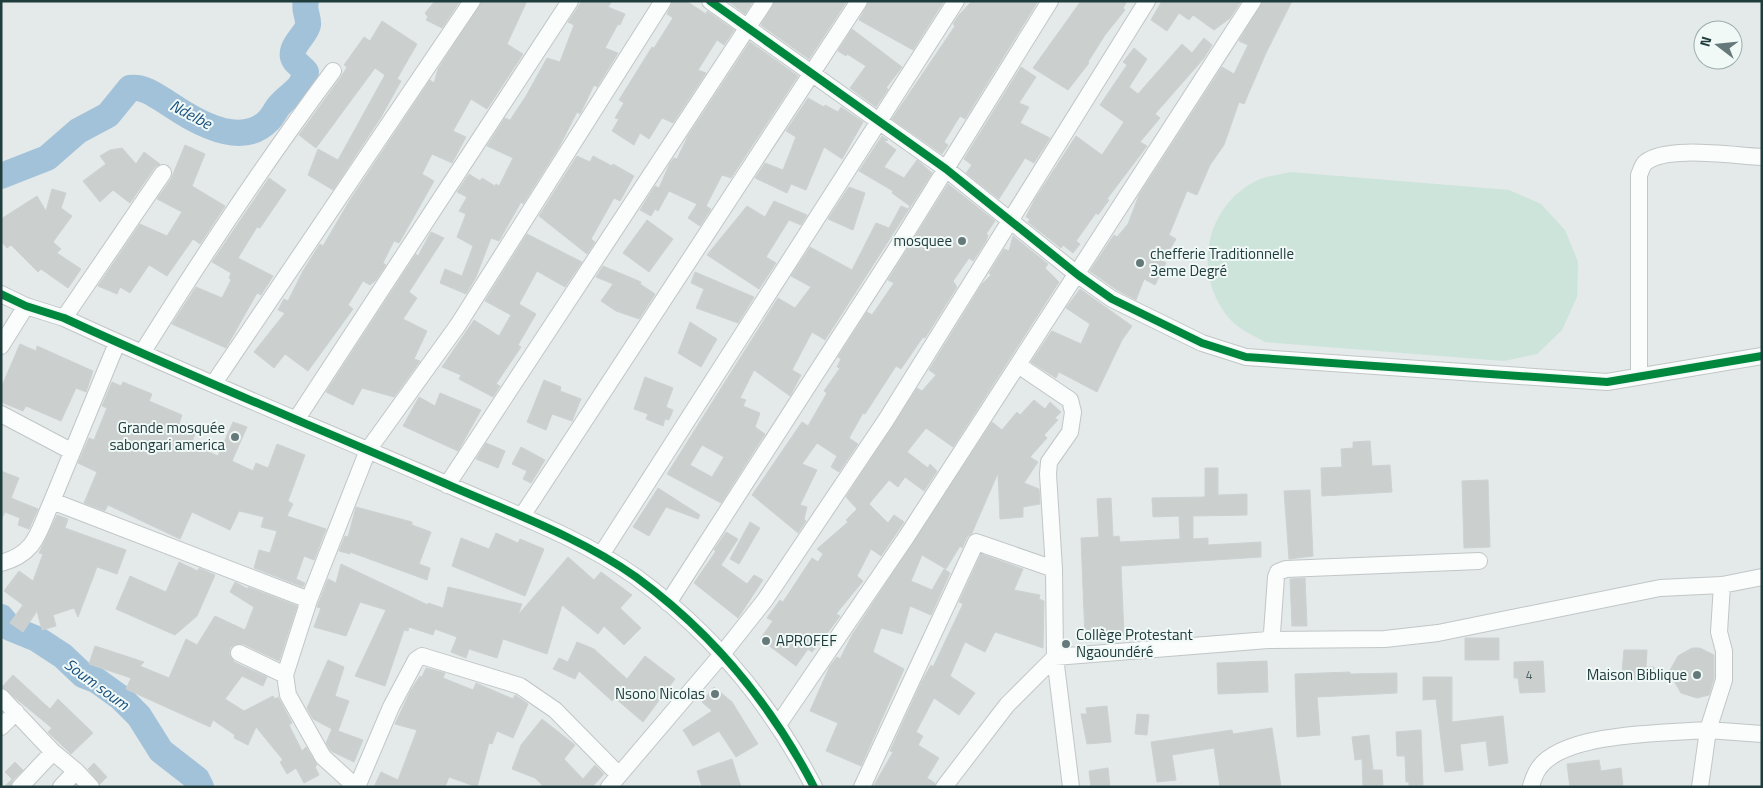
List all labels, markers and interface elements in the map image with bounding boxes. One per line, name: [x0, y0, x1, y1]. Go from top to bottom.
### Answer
north arrow: [1693, 20, 1743, 70]
text: N: [1694, 34, 1716, 49]
water label: Ndelbe: [166, 93, 218, 136]
place label: mosquee: [894, 229, 952, 252]
marker: mosquee: [956, 235, 968, 247]
place label: chefferie Traditionnelle 3eme Degré: [1150, 242, 1294, 282]
marker: chefferie Traditionnelle 3eme Degré: [1134, 257, 1146, 269]
place label: Grande mosquée sabongari america: [109, 416, 225, 456]
marker: Grande mosquée sabongari america: [229, 431, 241, 443]
place label: Collège Protestant Ngaoundéré: [1076, 623, 1193, 663]
place label: APROFEF: [776, 629, 837, 652]
marker: APROFEF: [760, 635, 772, 647]
marker: Collège Protestant Ngaoundéré: [1060, 638, 1072, 650]
water label: Soum soum: [60, 652, 135, 716]
place label: Maison Biblique: [1587, 663, 1687, 686]
house number: 4: [1526, 665, 1533, 684]
marker: Maison Biblique: [1691, 669, 1703, 681]
place label: Nsono Nicolas: [615, 682, 705, 705]
marker: Nsono Nicolas: [709, 688, 721, 700]

